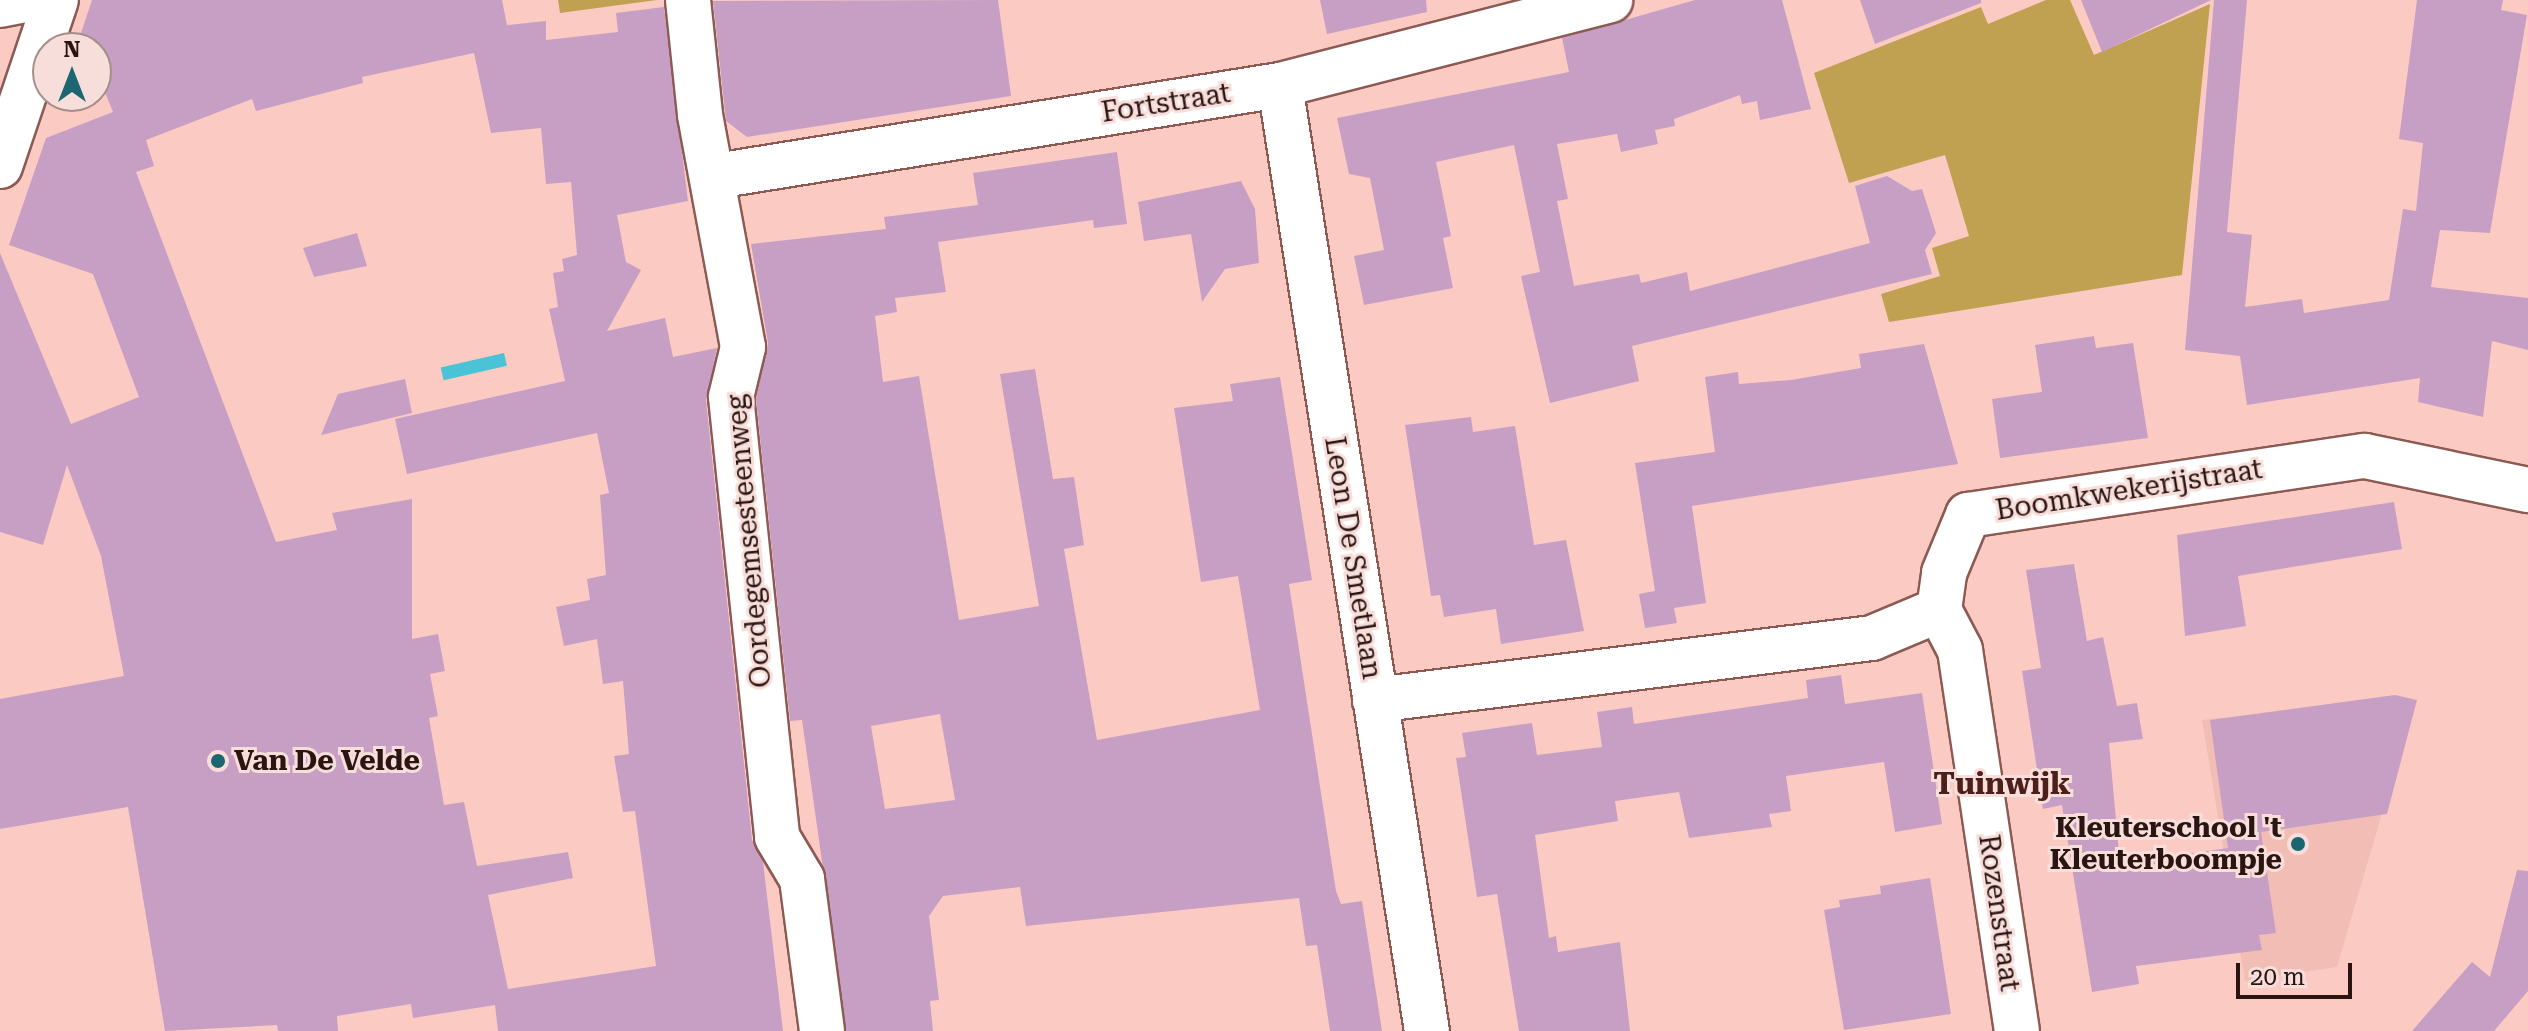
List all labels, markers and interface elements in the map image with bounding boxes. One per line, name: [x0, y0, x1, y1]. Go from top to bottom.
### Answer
north arrow: [32, 32, 112, 112]
text: N: [64, 37, 80, 62]
street label: Fortstraat: [1099, 76, 1233, 130]
street label: Oordegemsesteenweg: [719, 393, 779, 689]
street label: Leon De Smetlaan: [1317, 434, 1389, 682]
street label: Boomkwekerijstraat: [1993, 452, 2265, 528]
place label: Van De Velde: [234, 744, 420, 778]
marker: Van De Velde: [209, 752, 227, 770]
district label: Tuinwijk: [1933, 766, 2071, 802]
place label: Kleuterschool 't Kleuterboompje: [2050, 811, 2282, 877]
street label: Rozenstraat: [1971, 832, 2027, 994]
marker: Kleuterschool 't Kleuterboompje: [2289, 835, 2307, 853]
scale bar: [2240, 947, 2356, 997]
text: 20 m: [2250, 963, 2305, 991]

